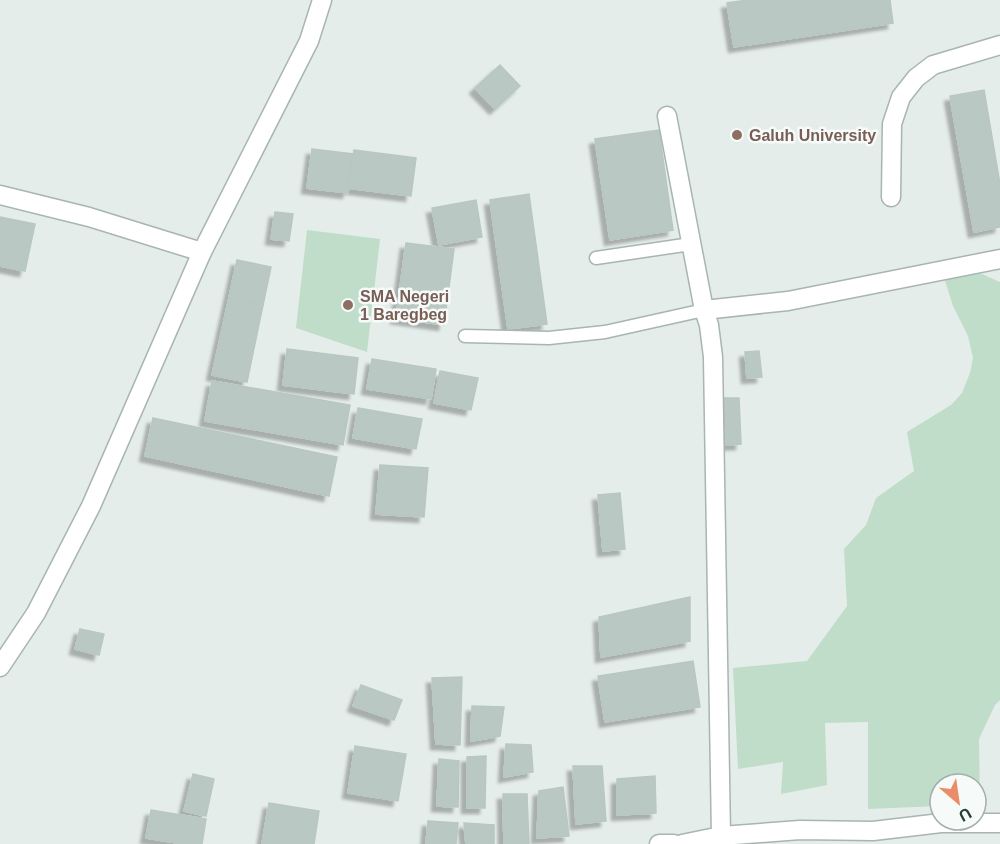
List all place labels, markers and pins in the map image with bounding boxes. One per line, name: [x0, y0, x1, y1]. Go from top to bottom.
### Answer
place label: Galuh University: [749, 127, 876, 144]
marker: Galuh University: [730, 128, 744, 142]
place label: SMA Negeri 1 Baregbeg: [360, 288, 449, 323]
marker: SMA Negeri 1 Baregbeg: [341, 298, 355, 312]

